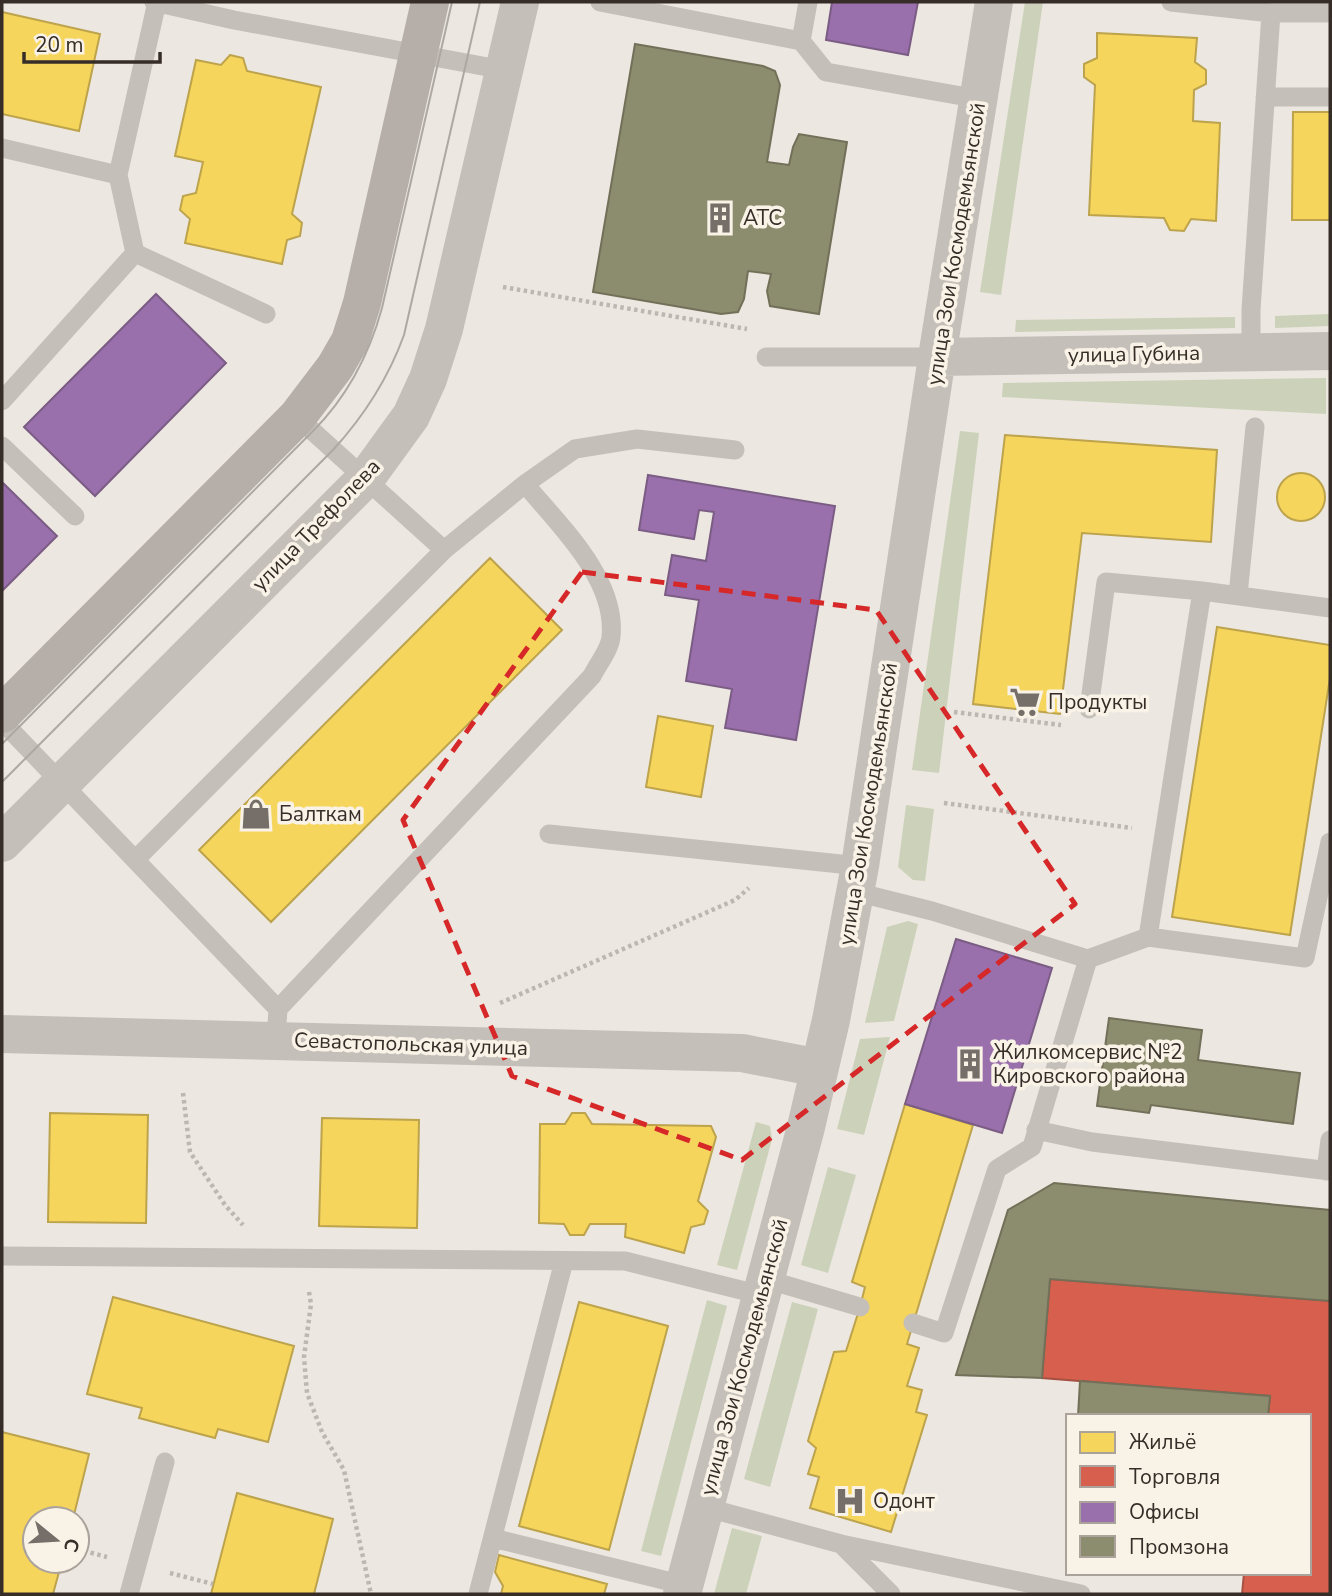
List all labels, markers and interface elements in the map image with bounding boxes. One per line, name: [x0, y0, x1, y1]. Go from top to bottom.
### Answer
scale bar: [24, 21, 161, 65]
text: 20 m: [35, 31, 84, 59]
street label: улица Зои Космодемьянской: [920, 101, 992, 387]
building icon: АТС: [703, 201, 737, 235]
place label: АТС: [743, 204, 782, 232]
street label: улица Губина: [1068, 339, 1200, 369]
street label: улица Трефолева: [246, 453, 386, 597]
street label: улица Зои Космодемьянской: [832, 661, 904, 947]
supermarket icon: Продукты: [1008, 685, 1042, 719]
place label: Продукты: [1048, 688, 1147, 716]
shop icon: Балткам: [239, 797, 273, 831]
place label: Балткам: [279, 800, 362, 828]
street label: Севастопольская улица: [294, 1026, 528, 1062]
place label: Жилкомсервис №2 Кировского района: [993, 1038, 1185, 1090]
building icon: Жилкомсервис №2 Кировского района: [953, 1047, 987, 1081]
street label: улица Зои Космодемьянской: [693, 1215, 795, 1499]
legend: [1066, 1414, 1311, 1575]
text: Жильё: [1129, 1428, 1196, 1456]
text: Торговля: [1129, 1463, 1220, 1491]
hospital icon: Одонт: [833, 1484, 867, 1518]
place label: Одонт: [873, 1487, 936, 1515]
text: Офисы: [1129, 1498, 1199, 1526]
north arrow: [21, 1505, 91, 1575]
text: Промзона: [1129, 1533, 1229, 1561]
text: С: [57, 1535, 86, 1555]

